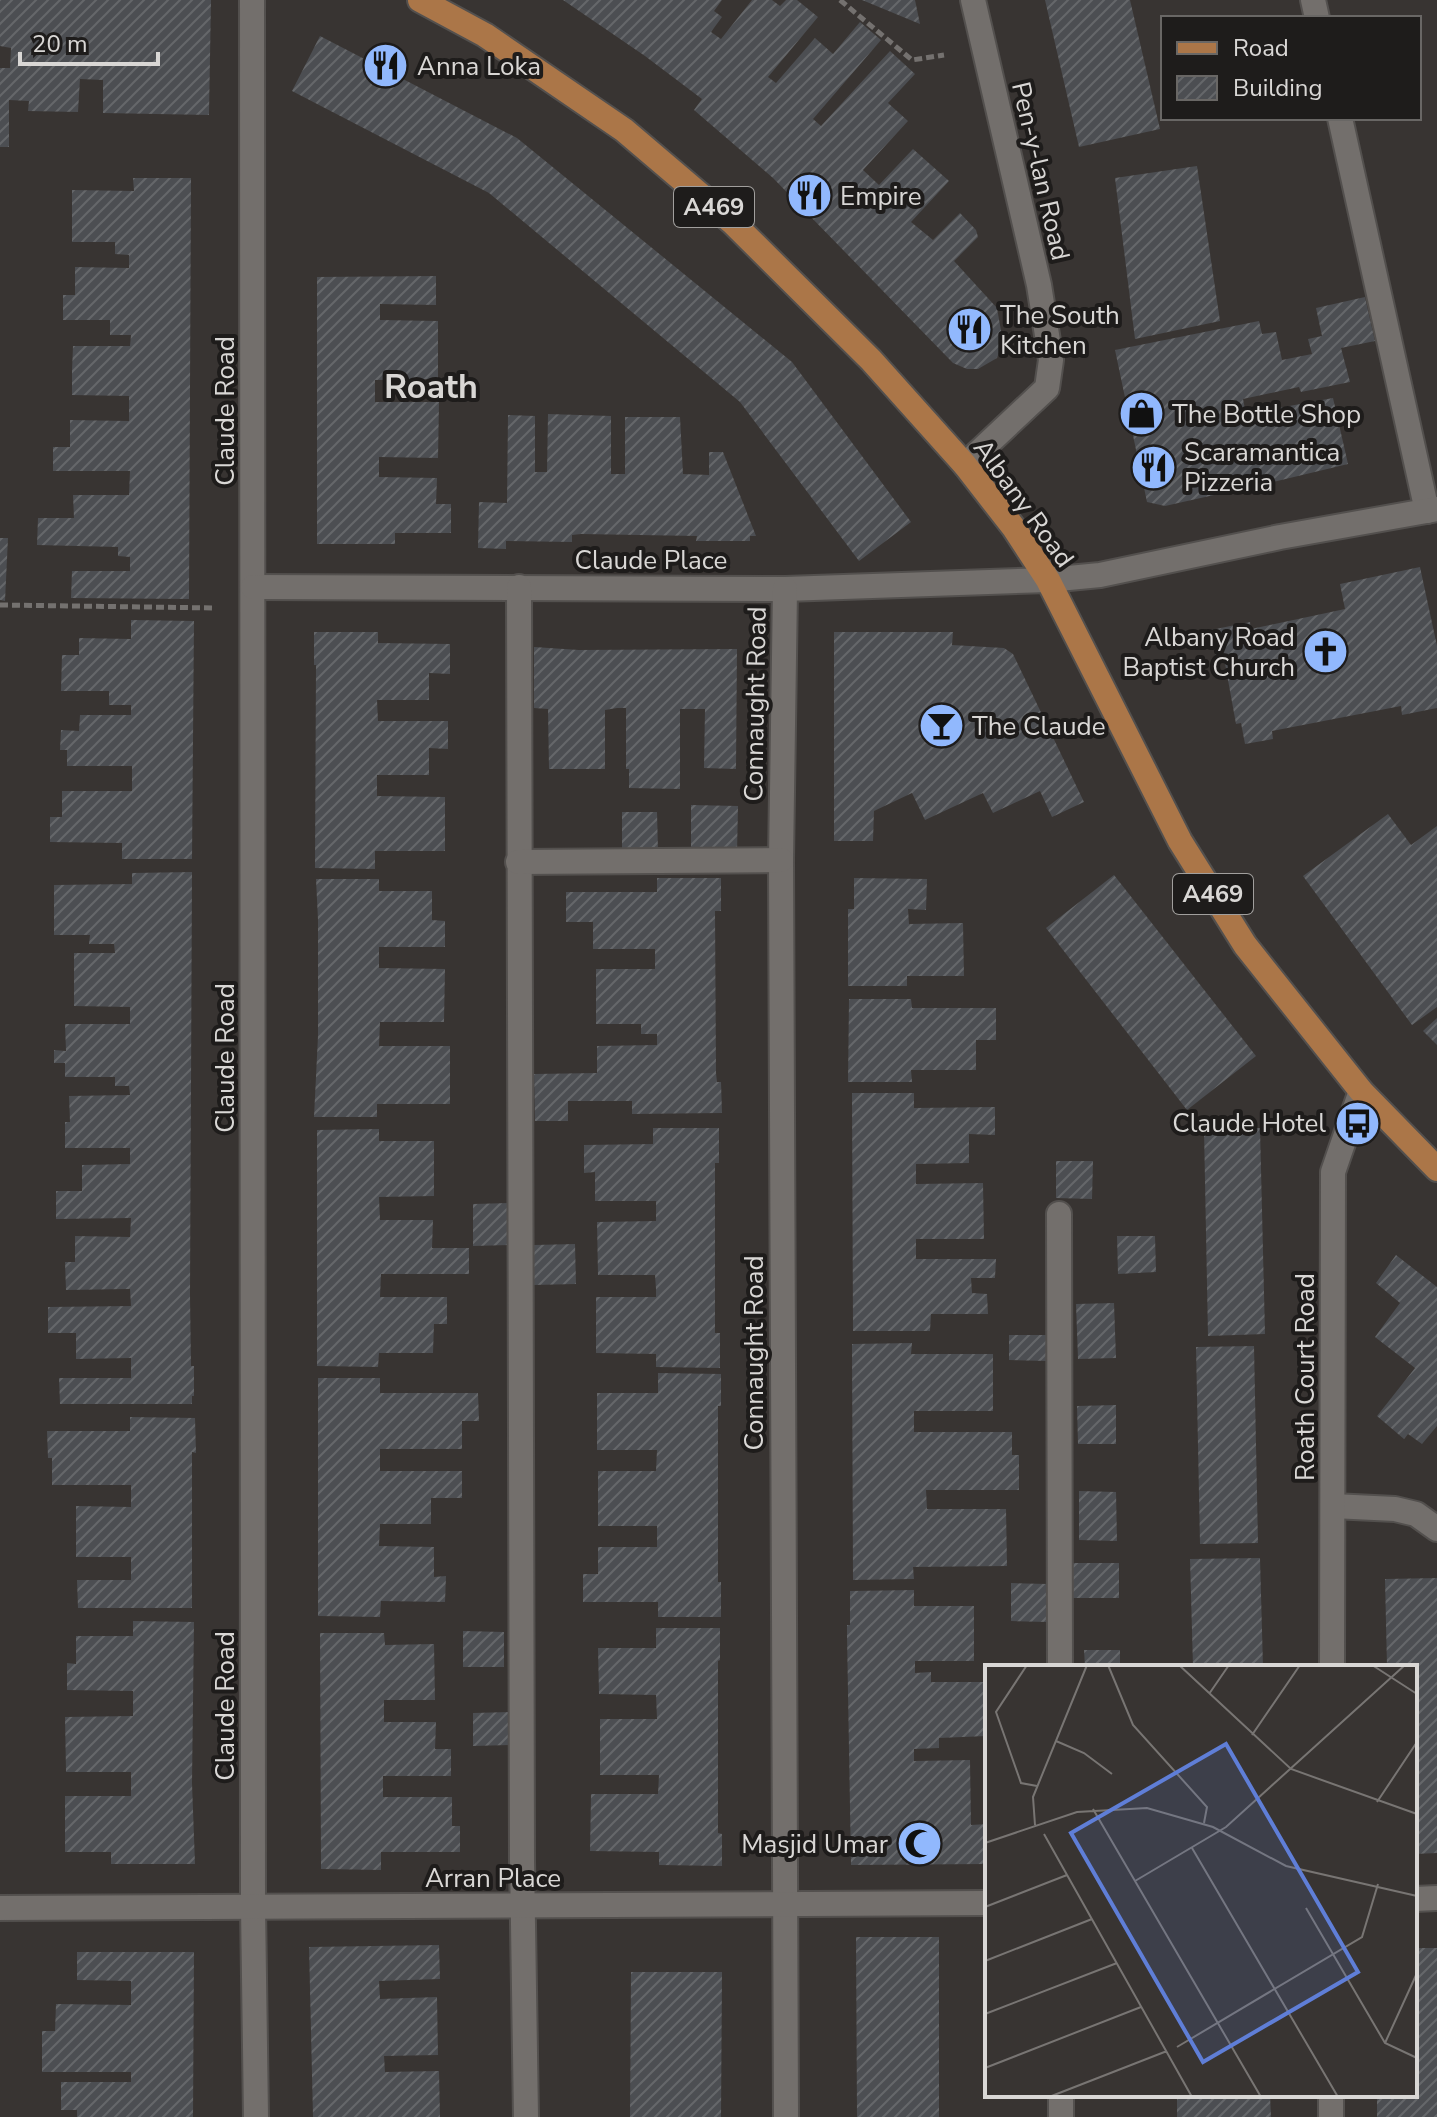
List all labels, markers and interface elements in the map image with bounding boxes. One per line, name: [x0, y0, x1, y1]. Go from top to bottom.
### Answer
scale bar: [20, 16, 158, 66]
legend: [1161, 16, 1421, 120]
text: 20 m: [32, 28, 88, 60]
text: Road: [1233, 32, 1289, 64]
restaurant icon: Anna Loka: [362, 42, 410, 90]
place label: Anna Loka: [417, 49, 541, 84]
text: Building: [1233, 72, 1323, 104]
street label: Pen-y-lan Road: [1003, 78, 1078, 264]
restaurant icon: Empire: [785, 172, 833, 220]
place label: Empire: [840, 179, 922, 214]
road number: A469: [674, 187, 754, 227]
place label: The South Kitchen: [1000, 298, 1120, 363]
restaurant icon: The South Kitchen: [945, 306, 993, 354]
street label: Claude Road: [208, 336, 243, 486]
district label: Roath: [384, 364, 478, 410]
shop icon: The Bottle Shop: [1117, 390, 1165, 438]
place label: The Bottle Shop: [1172, 397, 1361, 432]
street label: Albany Road: [965, 432, 1082, 575]
place label: Scaramantica Pizzeria: [1184, 435, 1340, 500]
restaurant icon: Scaramantica Pizzeria: [1129, 443, 1177, 491]
street label: Claude Place: [575, 543, 727, 578]
street label: Connaught Road: [736, 606, 775, 802]
place label: Albany Road Baptist Church: [1123, 620, 1295, 685]
church icon: Albany Road Baptist Church: [1302, 628, 1350, 676]
bar icon: The Claude: [917, 702, 965, 750]
place label: The Claude: [972, 709, 1105, 744]
road number: A469: [1173, 874, 1253, 914]
street label: Claude Road: [208, 983, 243, 1133]
bus stop icon: Claude Hotel: [1333, 1099, 1381, 1147]
place label: Claude Hotel: [1172, 1106, 1326, 1141]
street label: Connaught Road: [737, 1255, 772, 1451]
street label: Roath Court Road: [1288, 1273, 1323, 1481]
street label: Claude Road: [208, 1631, 243, 1781]
inset map: [985, 1665, 1417, 2097]
mosque icon: Masjid Umar: [895, 1820, 943, 1868]
place label: Masjid Umar: [741, 1827, 889, 1862]
street label: Arran Place: [425, 1861, 561, 1896]

